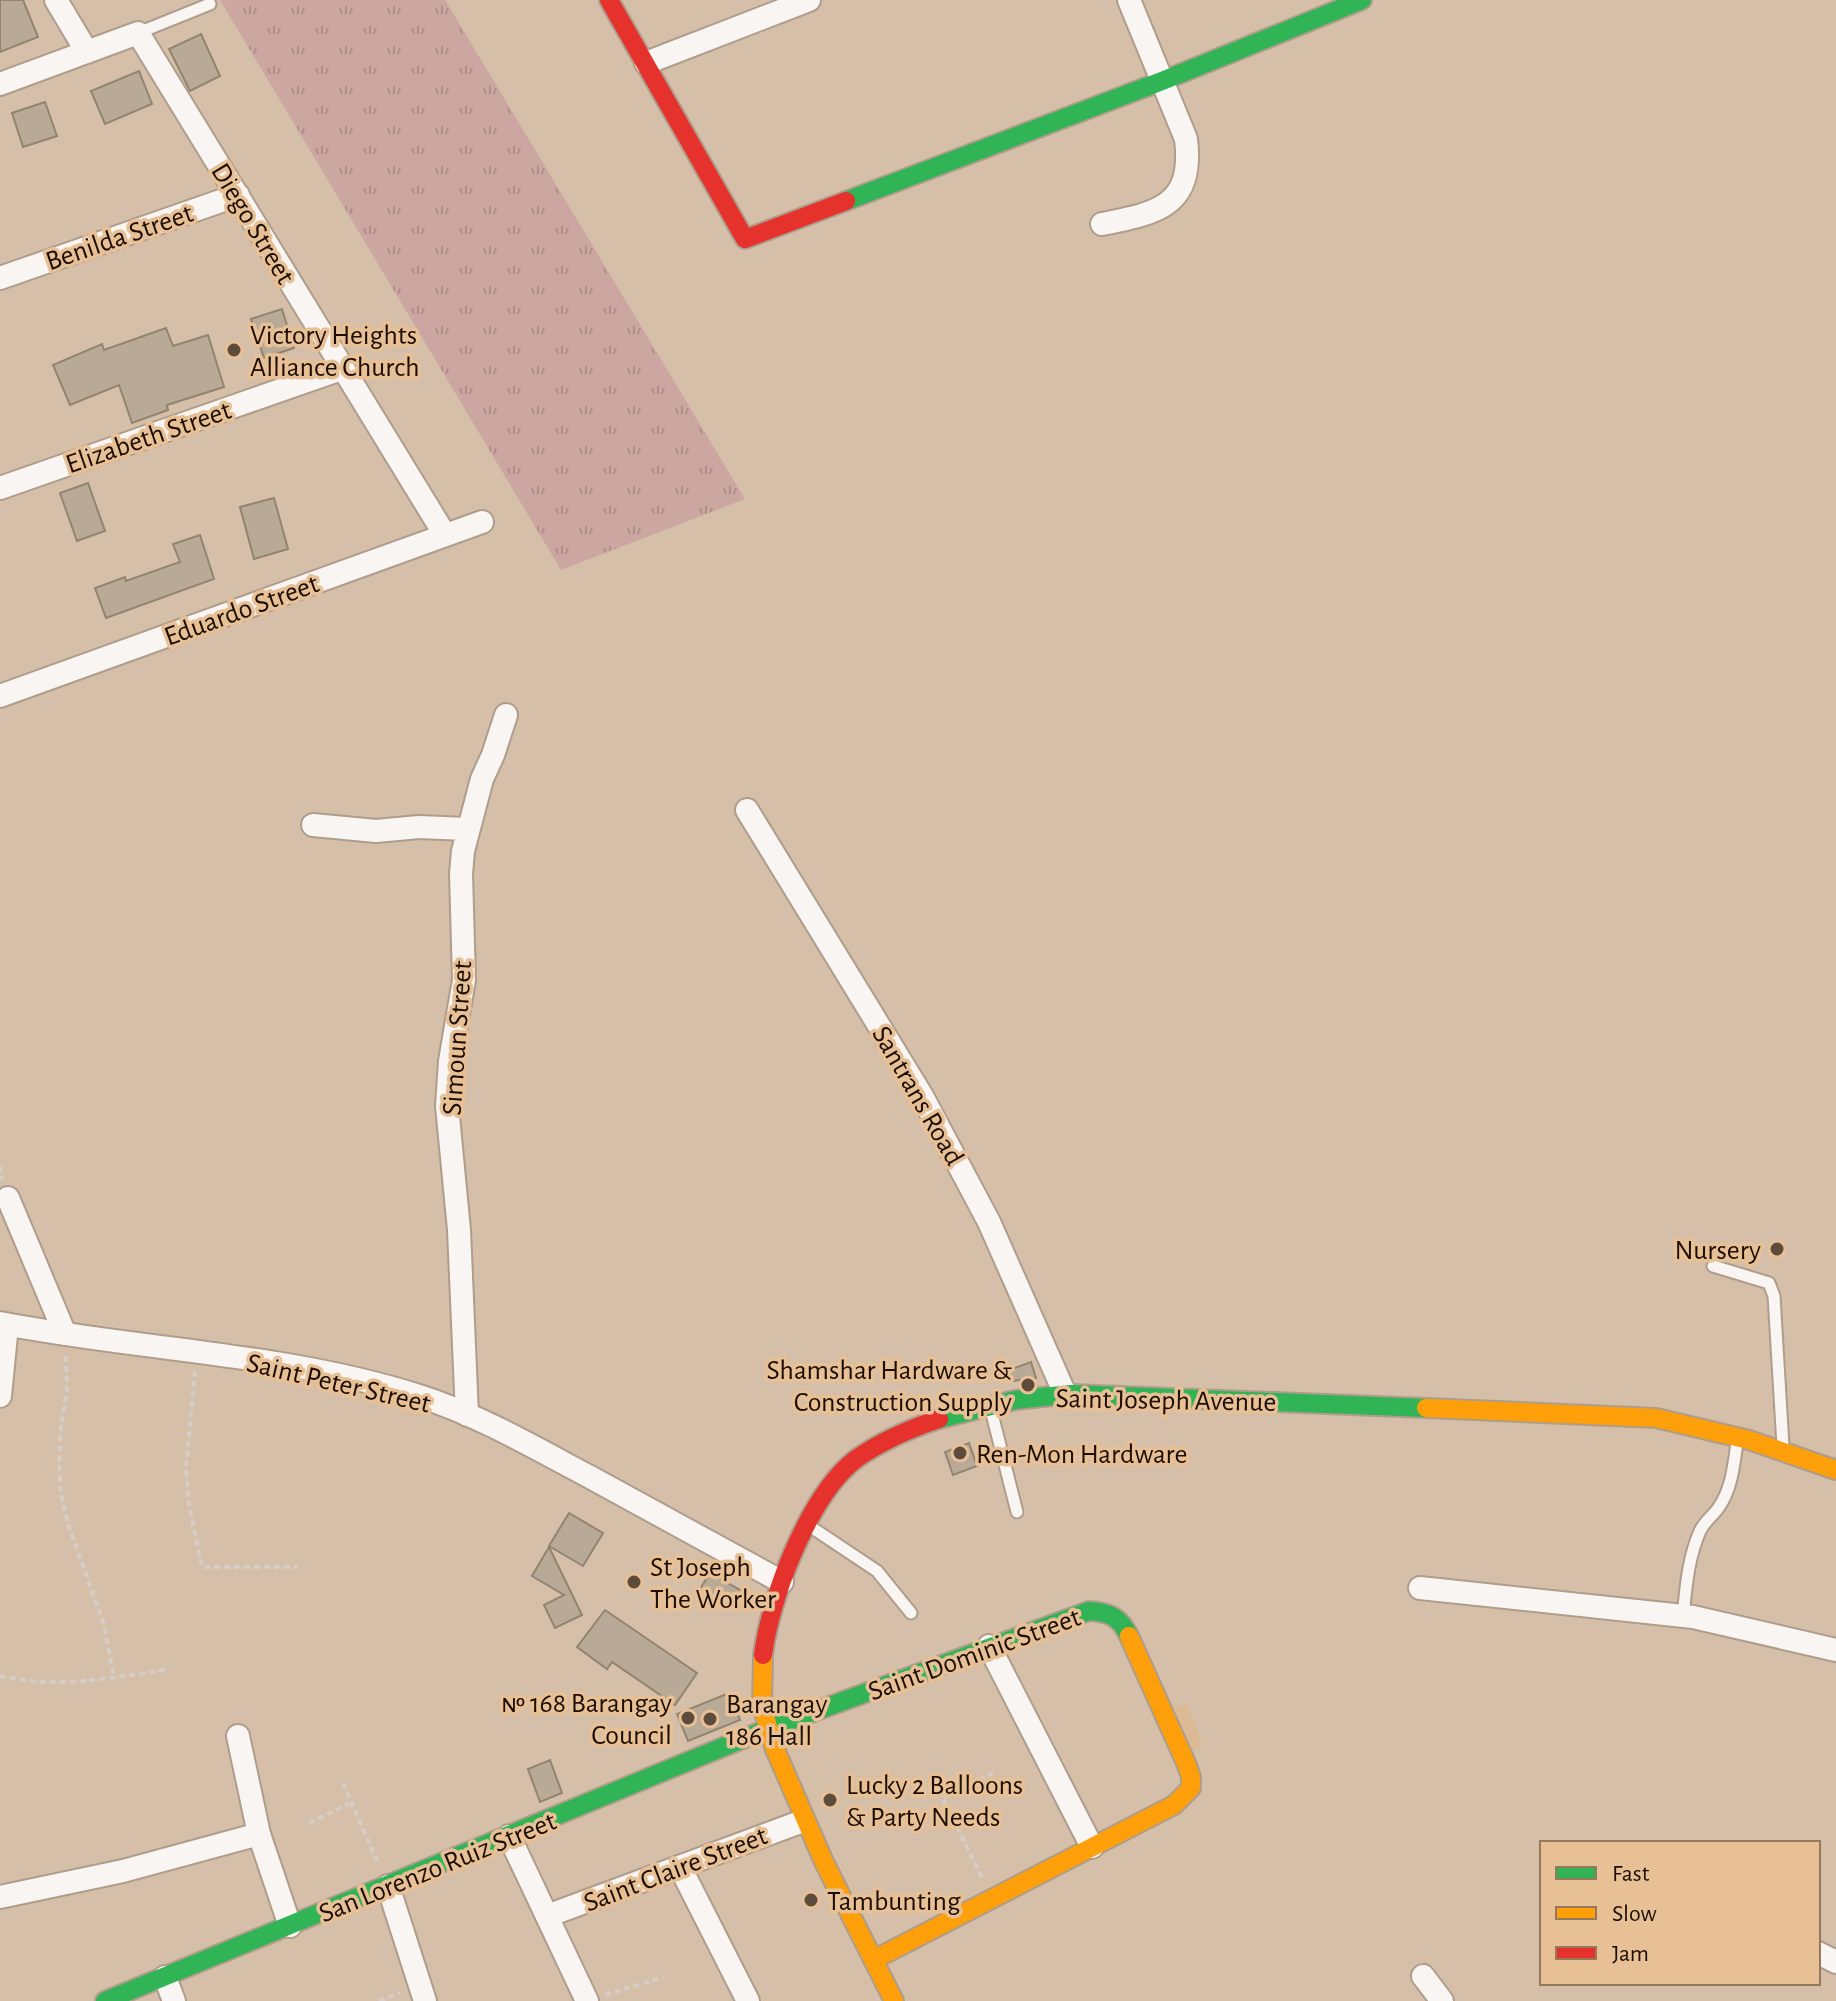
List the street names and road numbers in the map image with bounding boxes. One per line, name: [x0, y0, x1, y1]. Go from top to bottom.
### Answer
street label: Diego Street: [205, 159, 299, 289]
street label: Benilda Street: [42, 200, 197, 276]
street label: Elizabeth Street: [62, 396, 235, 479]
street label: Eduardo Street: [161, 570, 323, 652]
street label: Simoun Street: [439, 960, 477, 1116]
street label: Santrans Road: [866, 1022, 968, 1170]
street label: Saint Peter Street: [244, 1349, 433, 1419]
street label: Saint Joseph Avenue: [1055, 1385, 1276, 1417]
street label: Saint Dominic Street: [865, 1603, 1085, 1706]
street label: San Lorenzo Ruiz Street: [315, 1807, 560, 1928]
street label: Saint Claire Street: [580, 1822, 771, 1918]

